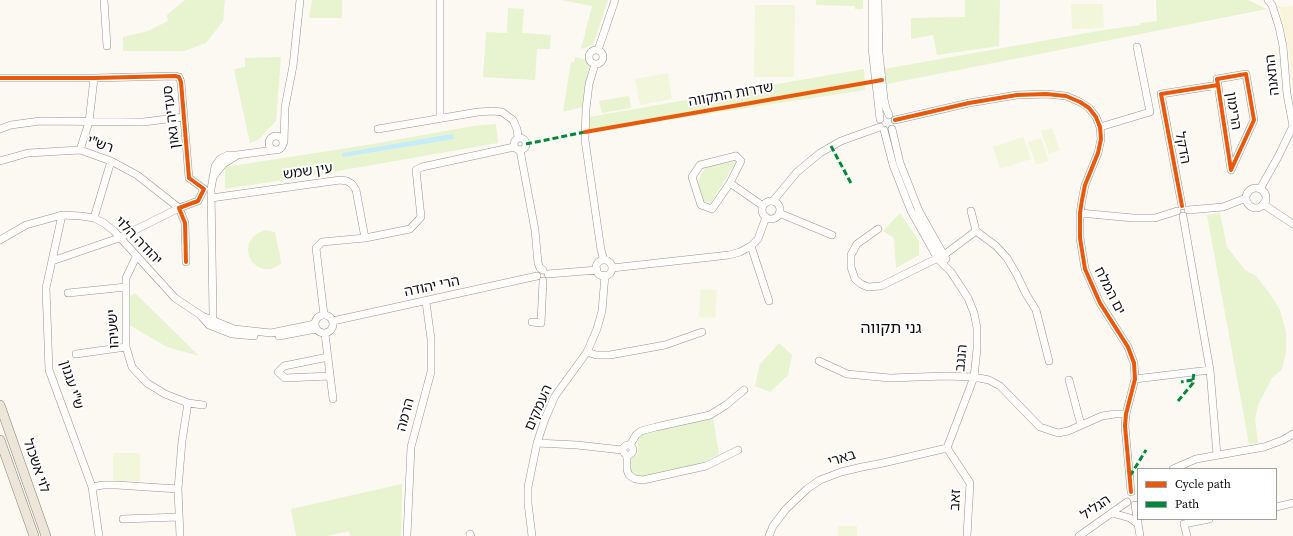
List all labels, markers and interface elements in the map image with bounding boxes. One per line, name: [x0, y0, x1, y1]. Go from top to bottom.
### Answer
street label: התאנה: [1262, 54, 1284, 96]
street label: שדרות התקווה: [687, 79, 775, 111]
street label: סעדיה גאון: [160, 84, 184, 150]
street label: הרימון: [1222, 91, 1244, 131]
street label: הדקל: [1171, 130, 1193, 166]
street label: רש"י: [85, 133, 115, 157]
street label: עין שמש: [282, 160, 334, 184]
street label: יהודה הלוי: [111, 213, 165, 269]
street label: ים המלח: [1090, 264, 1128, 318]
street label: הרי יהודה: [403, 273, 461, 301]
street label: ישעיהו: [105, 309, 123, 349]
district label: גני תקווה: [861, 319, 921, 339]
street label: הנגב: [952, 344, 972, 372]
street label: ש"י עגנון: [56, 359, 86, 411]
street label: העמקים: [521, 382, 557, 434]
street label: הרמה: [393, 396, 419, 434]
street label: לוי אשכול: [19, 437, 53, 495]
street label: בארי: [826, 447, 858, 471]
legend: [1137, 468, 1277, 520]
text: Cycle path: [1175, 476, 1231, 492]
street label: זאב: [947, 489, 965, 511]
street label: הגליל: [1078, 492, 1114, 524]
text: Path: [1175, 496, 1199, 512]

